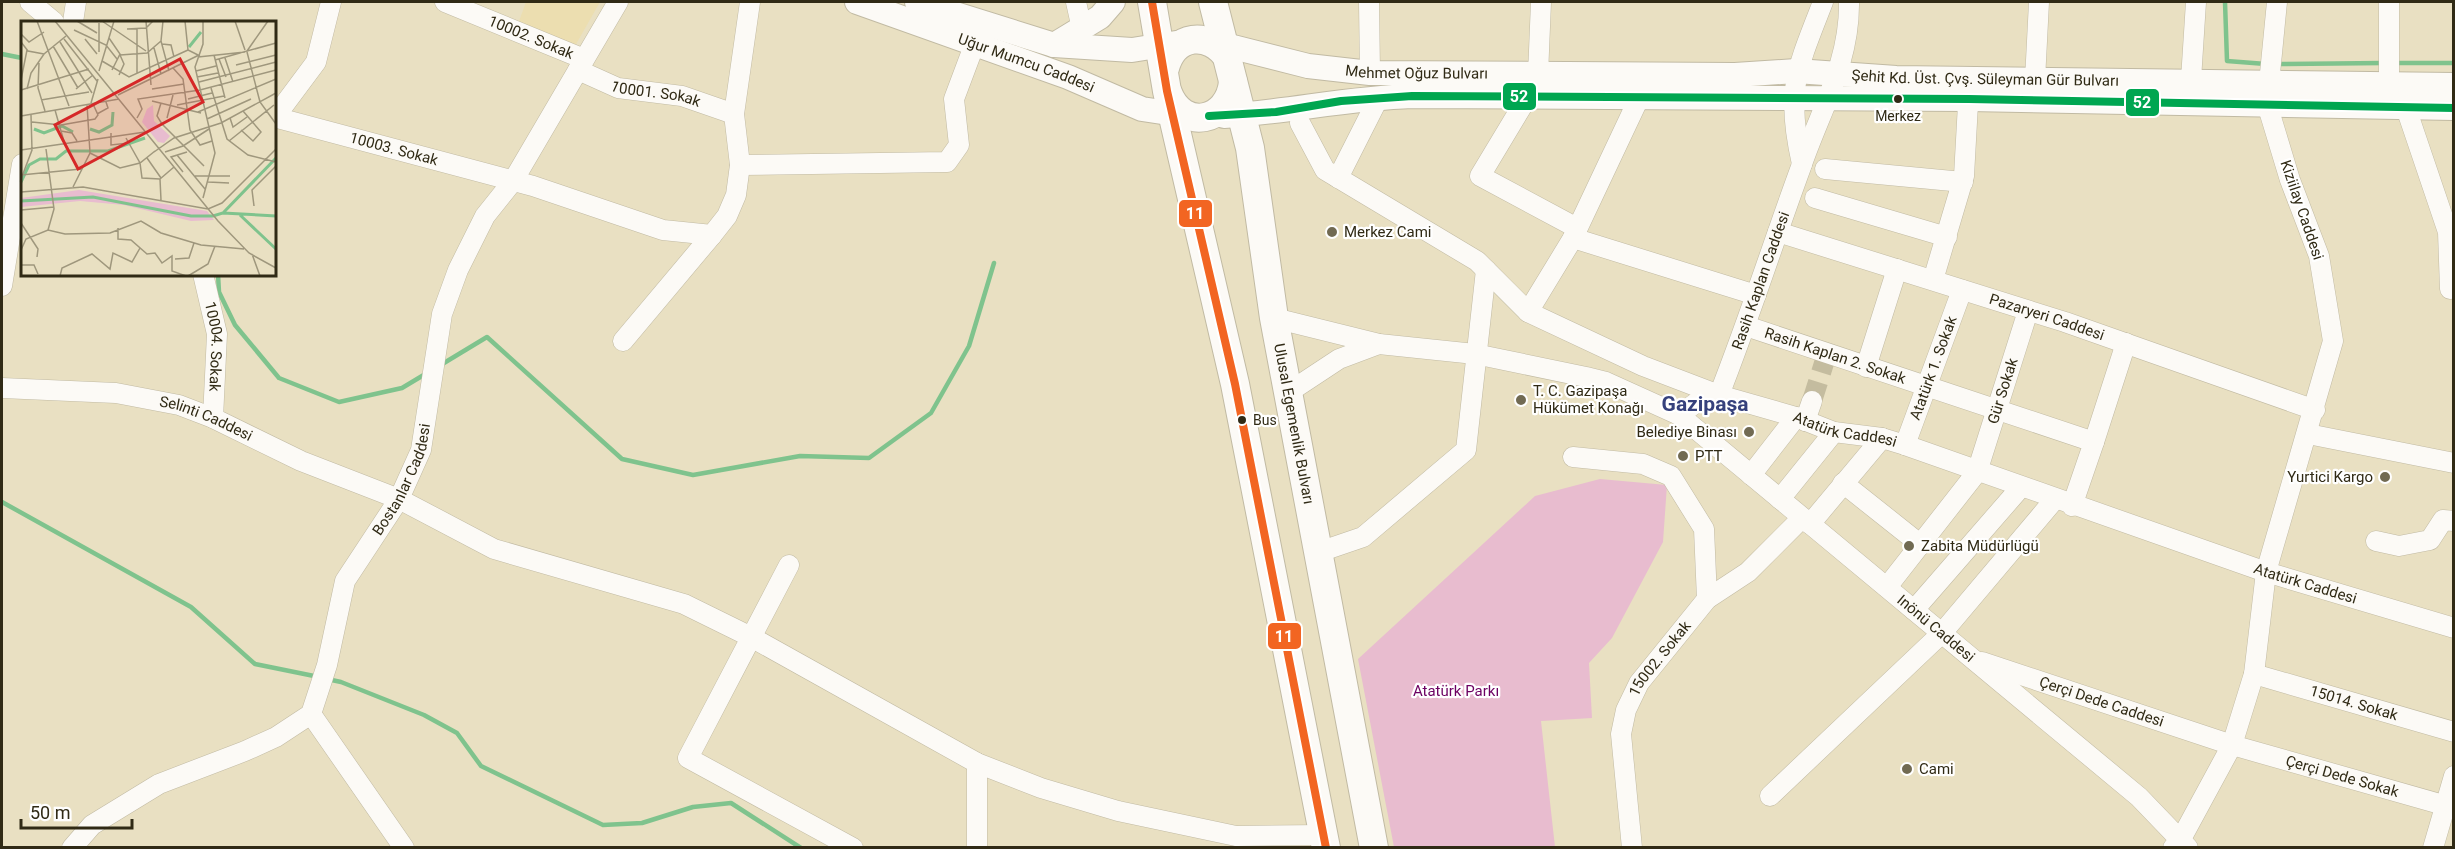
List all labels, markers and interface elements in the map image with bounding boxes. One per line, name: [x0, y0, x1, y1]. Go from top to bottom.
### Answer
street label: 10002. Sokak: [486, 12, 577, 63]
inset map: [21, 21, 276, 276]
street label: Uğur Mumcu Caddesi: [956, 30, 1097, 96]
street label: Mehmet Oğuz Bulvarı: [1344, 61, 1488, 83]
street label: Şehit Kd. Üst. Çvş. Süleyman Gür Bulvarı: [1851, 66, 2119, 90]
street label: 10001. Sokak: [608, 77, 703, 111]
line badge: 52: [1502, 82, 1537, 111]
text: 52: [1510, 87, 1528, 106]
line badge: 52: [2125, 88, 2160, 117]
marker: Merkez: [1892, 93, 1904, 105]
text: 52: [2133, 93, 2151, 112]
place label: Merkez: [1875, 108, 1921, 124]
street label: 10003. Sokak: [348, 129, 440, 169]
street label: Kiziilay Caddesi: [2276, 158, 2328, 262]
line badge: 11: [1178, 199, 1213, 228]
text: 11: [1186, 204, 1204, 223]
street label: Rasih Kaplan Caddesi: [1728, 209, 1793, 352]
place label: Merkez Cami: [1344, 223, 1431, 241]
marker: Merkez Cami: [1325, 225, 1339, 239]
street label: Pazaryeri Caddesi: [1987, 290, 2107, 344]
street label: 10004. Sokak: [201, 300, 226, 393]
street label: Atatürk 1. Sokak: [1906, 313, 1961, 422]
street label: Rasih Kaplan 2. Sokak: [1762, 324, 1908, 388]
street label: Ulusal Egemenlik Bulvarı: [1270, 342, 1318, 506]
street label: Gür Sokak: [1984, 355, 2022, 426]
place label: T. C. Gazipaşa Hükümet Konağı: [1533, 382, 1644, 417]
street label: Selinti Caddesi: [158, 392, 255, 445]
district label: Gazipaşa: [1662, 392, 1748, 416]
marker: T. C. Gazipaşa Hükümet Konağı: [1514, 393, 1528, 407]
street label: Atatürk Caddesi: [1791, 408, 1899, 451]
place label: Bus: [1253, 412, 1277, 428]
marker: Bus: [1236, 414, 1248, 426]
street label: Bostanlar Caddesi: [369, 422, 434, 539]
place label: Belediye Binası: [1636, 423, 1737, 441]
marker: Belediye Binası: [1742, 425, 1756, 439]
place label: PTT: [1695, 447, 1723, 465]
marker: PTT: [1676, 449, 1690, 463]
place label: Yurtici Kargo: [2287, 468, 2373, 486]
marker: Yurtici Kargo: [2378, 470, 2392, 484]
place label: Zabita Müdürlügü: [1921, 537, 2039, 555]
marker: Zabita Müdürlügü: [1902, 539, 1916, 553]
street label: Atatürk Caddesi: [2251, 559, 2359, 608]
street label: Inönü Caddesi: [1893, 591, 1978, 666]
street label: 15002. Sokak: [1625, 617, 1695, 699]
line badge: 11: [1267, 622, 1302, 650]
text: 11: [1275, 627, 1293, 646]
street label: Çerçi Dede Caddesi: [2037, 673, 2166, 731]
park label: Atatürk Parkı: [1413, 682, 1499, 700]
street label: 15014. Sokak: [2308, 682, 2400, 724]
street label: Çerçi Dede Sokak: [2284, 752, 2401, 801]
place label: Cami: [1919, 760, 1954, 778]
marker: Cami: [1900, 762, 1914, 776]
scale bar: [21, 792, 132, 830]
text: 50 m: [30, 802, 70, 823]

